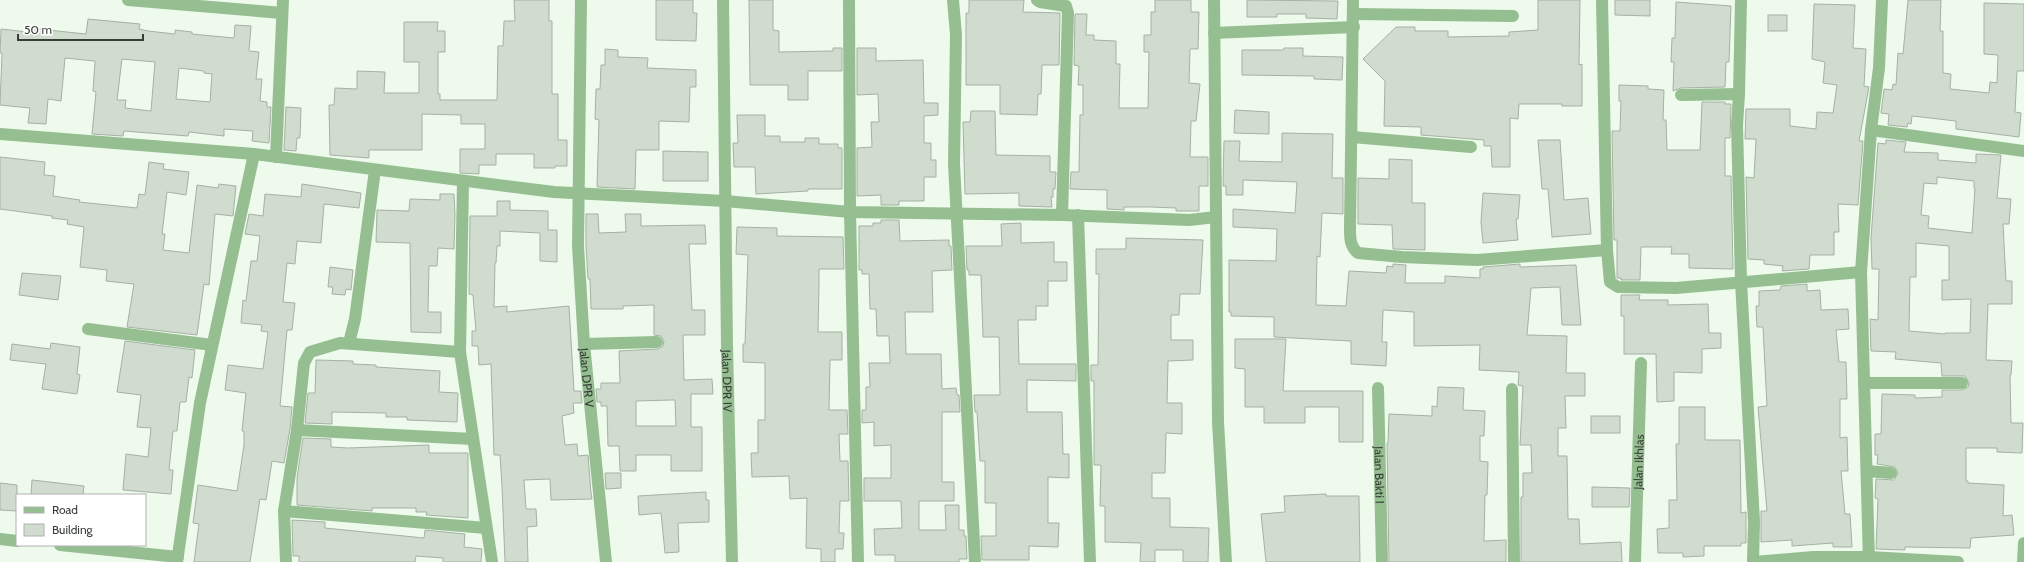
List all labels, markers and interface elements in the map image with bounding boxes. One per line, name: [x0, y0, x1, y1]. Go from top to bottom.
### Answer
scale bar: [18, 16, 143, 42]
text: 50 m: [24, 22, 52, 37]
street label: Jalan DPR V: [577, 346, 598, 409]
street label: Jalan DPR IV: [720, 348, 736, 413]
street label: Jalan Ikhlas: [1630, 434, 1646, 491]
street label: Jalan Bakti I: [1372, 445, 1388, 504]
legend: [16, 494, 146, 546]
text: Road: [52, 502, 78, 517]
text: Building: [52, 522, 94, 537]

